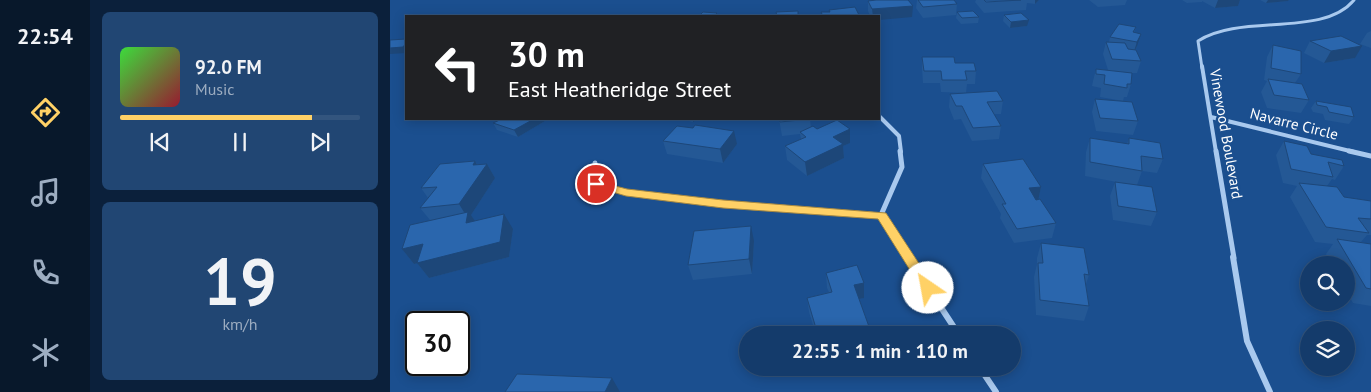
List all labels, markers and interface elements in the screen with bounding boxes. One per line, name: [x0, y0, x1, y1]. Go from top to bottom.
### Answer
text: 22:54: [17, 22, 73, 50]
text: 30 m: [508, 31, 585, 77]
icon: left: [425, 35, 490, 100]
text: 92.0 FM: [195, 55, 262, 79]
street label: Vinewood Boulevard: [1206, 66, 1247, 200]
text: East Heatheridge Street: [508, 75, 731, 103]
text: Music: [195, 79, 235, 99]
icon: directions: [28, 95, 63, 130]
street label: Navarre Circle: [1248, 103, 1340, 144]
icon: previous: [146, 128, 174, 156]
icon: pause: [226, 128, 254, 156]
icon: next: [306, 128, 334, 156]
pin: [575, 163, 617, 205]
icon: arrive: [582, 170, 610, 198]
icon: music: [28, 175, 63, 210]
text: 19: [203, 239, 277, 323]
icon: phone: [28, 255, 63, 290]
map controls: [1300, 256, 1355, 376]
button: search: [1300, 256, 1355, 311]
position arrow: [901, 261, 953, 313]
speed limit sign: 30: [405, 311, 470, 376]
text: km/h: [222, 314, 258, 334]
button: layers: [1300, 321, 1355, 376]
icon: climate: [28, 335, 63, 370]
text: 22:55 · 1 min · 110 m: [792, 339, 968, 363]

